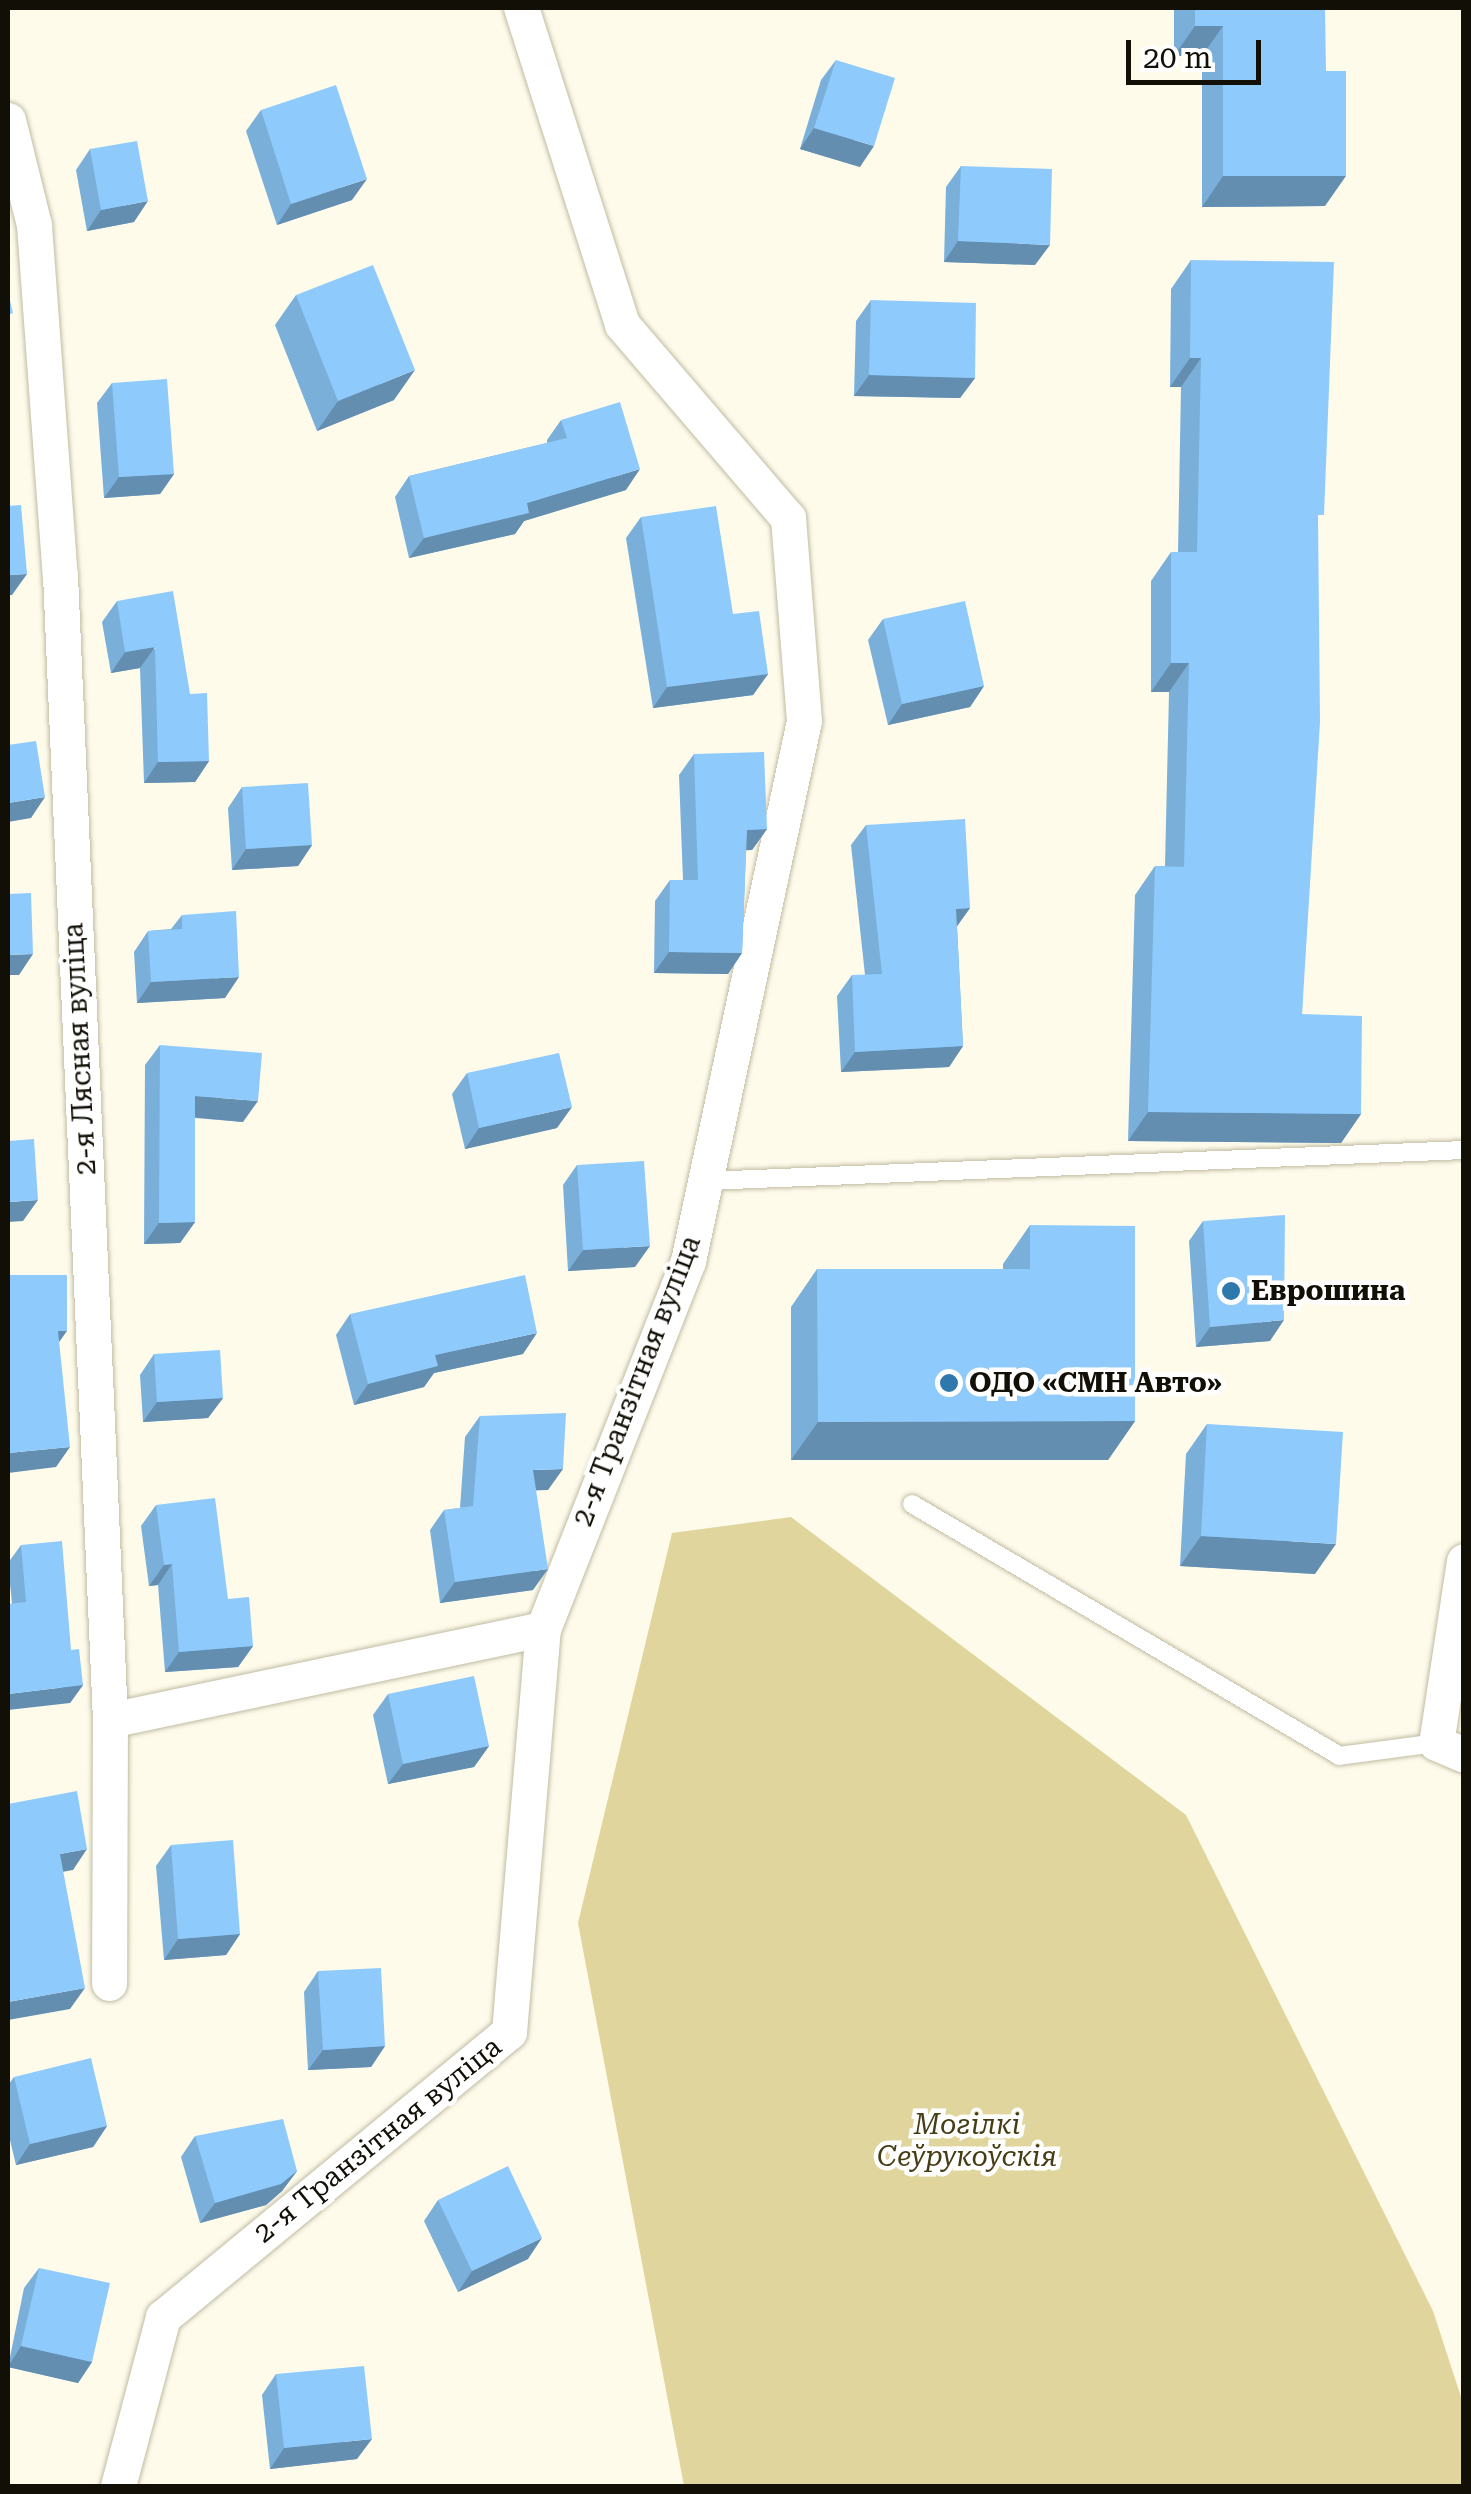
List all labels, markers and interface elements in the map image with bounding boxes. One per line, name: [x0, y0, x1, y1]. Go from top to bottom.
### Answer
scale bar: [1131, 20, 1266, 82]
text: 20 m: [1143, 40, 1212, 75]
street label: 2-я Лясная вуліца: [57, 922, 103, 1176]
street label: 2-я Транзітная вуліца: [566, 1231, 708, 1531]
place label: Еврошина: [1251, 1274, 1405, 1308]
marker: Еврошина: [1220, 1280, 1242, 1302]
place label: ОДО «СМН Авто»: [969, 1366, 1222, 1400]
marker: ОДО «СМН Авто»: [938, 1372, 960, 1394]
street label: 2-я Транзітная вуліца: [248, 2030, 508, 2250]
park label: Могілкі Сеўрукоўскія: [877, 2108, 1057, 2174]

